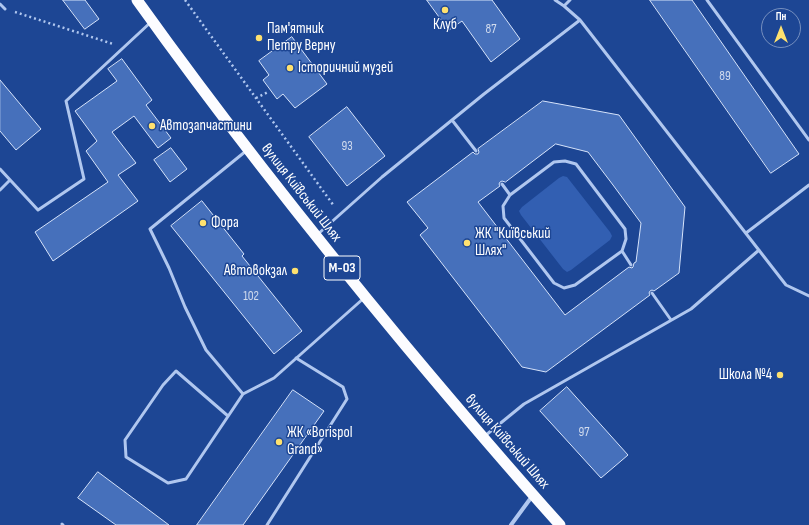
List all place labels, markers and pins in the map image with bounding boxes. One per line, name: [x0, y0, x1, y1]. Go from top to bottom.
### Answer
marker: Клуб: [440, 5, 450, 15]
place label: Клуб: [433, 16, 457, 34]
place label: Пам'ятник Петру Верну: [267, 20, 335, 55]
marker: Пам'ятник Петру Верну: [254, 33, 264, 43]
place label: Історичний музей: [298, 59, 393, 77]
marker: Історичний музей: [285, 63, 295, 73]
place label: Автозапчастини: [160, 117, 252, 135]
marker: Автозапчастини: [147, 121, 157, 131]
place label: Фора: [211, 214, 239, 232]
marker: Фора: [198, 218, 208, 228]
place label: ЖК "Київський Шлях": [475, 225, 550, 260]
marker: ЖК "Київський Шлях": [462, 238, 472, 248]
place label: Автовокзал: [224, 262, 287, 280]
marker: Автовокзал: [290, 266, 300, 276]
place label: Школа №4: [719, 366, 772, 384]
marker: Школа №4: [775, 370, 785, 380]
place label: ЖК «Borispol Grand»: [287, 424, 352, 459]
marker: ЖК «Borispol Grand»: [274, 437, 284, 447]

